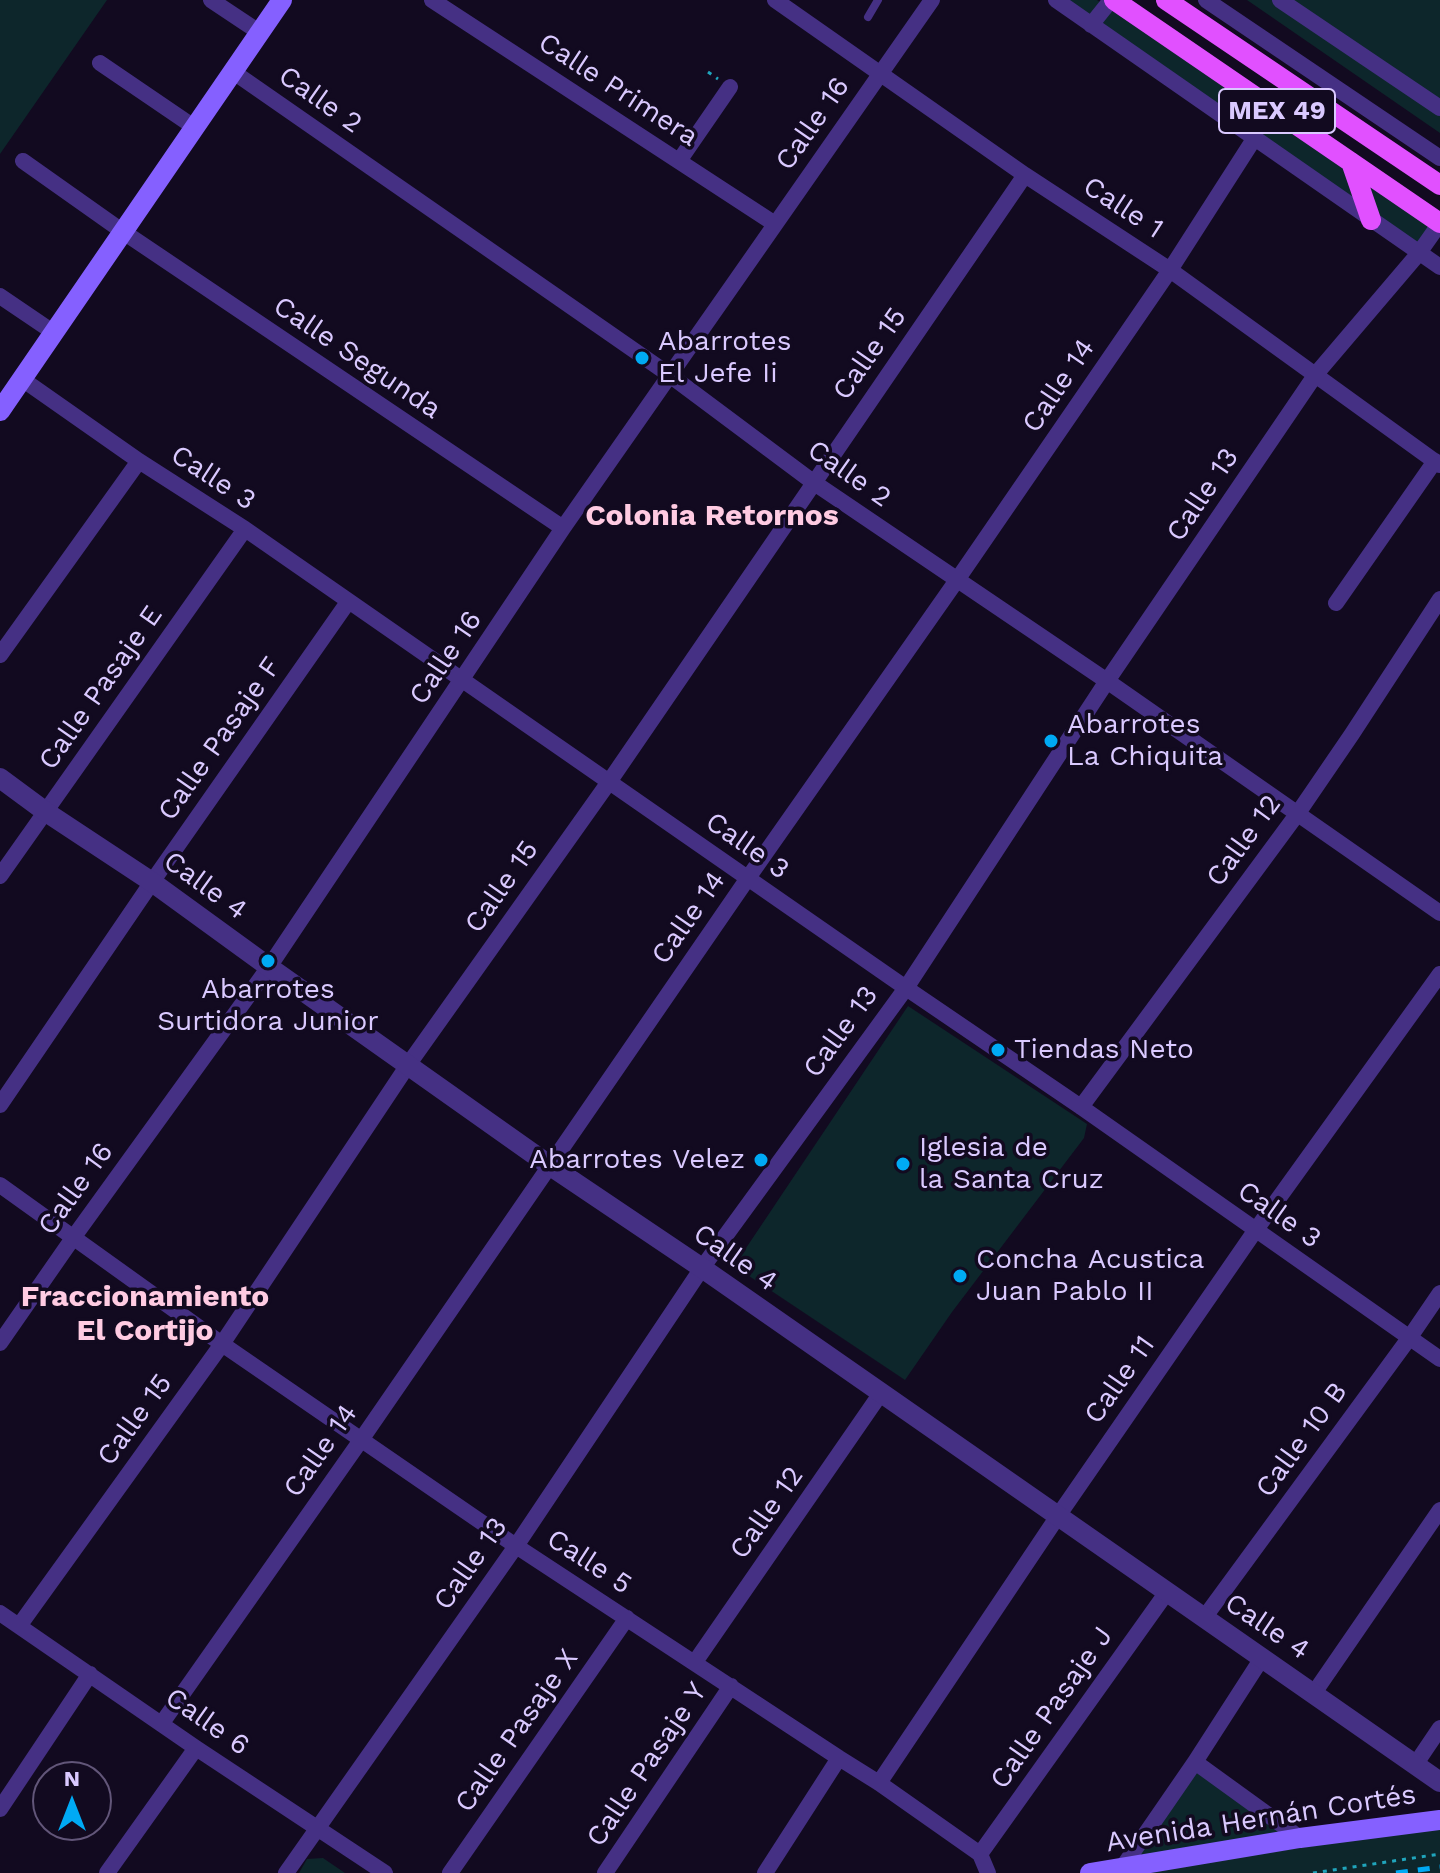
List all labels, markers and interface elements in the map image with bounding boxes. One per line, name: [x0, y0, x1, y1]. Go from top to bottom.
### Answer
street label: Calle Primera: [532, 26, 704, 154]
street label: Calle 2: [272, 59, 368, 141]
street label: Calle 16: [769, 71, 857, 177]
road number: MEX 49: [1219, 89, 1335, 133]
street label: Calle 1: [1077, 170, 1169, 246]
street label: Calle Segunda: [267, 290, 447, 426]
street label: Calle 15: [826, 301, 914, 407]
place label: Abarrotes El Jefe Ii: [658, 325, 791, 391]
street label: Calle 14: [1015, 333, 1103, 439]
marker: Abarrotes El Jefe Ii: [633, 349, 651, 367]
street label: Calle 2: [801, 433, 897, 515]
street label: Calle 3: [164, 438, 262, 518]
street label: Calle 13: [1160, 442, 1246, 548]
district label: Colonia Retornos: [585, 498, 839, 534]
street label: Calle Pasaje E: [32, 600, 170, 776]
street label: Calle 16: [402, 605, 490, 711]
street label: Calle Pasaje F: [151, 651, 289, 827]
place label: Abarrotes La Chiquita: [1067, 708, 1223, 774]
marker: Abarrotes La Chiquita: [1042, 732, 1060, 750]
street label: Calle 12: [1200, 789, 1288, 893]
street label: Calle 3: [699, 805, 795, 887]
street label: Calle 15: [458, 834, 546, 940]
street label: Calle 4: [157, 844, 253, 928]
street label: Calle 14: [645, 865, 733, 971]
marker: Abarrotes Surtidora Junior: [259, 952, 277, 970]
place label: Abarrotes Surtidora Junior: [157, 973, 379, 1039]
street label: Calle 13: [797, 980, 885, 1084]
place label: Tiendas Neto: [1014, 1033, 1194, 1067]
marker: Tiendas Neto: [989, 1041, 1007, 1059]
place label: Iglesia de la Santa Cruz: [919, 1131, 1104, 1197]
street label: Calle 16: [31, 1136, 121, 1242]
place label: Abarrotes Velez: [529, 1143, 745, 1177]
marker: Abarrotes Velez: [752, 1151, 770, 1169]
marker: Iglesia de la Santa Cruz: [894, 1155, 912, 1173]
street label: Calle 3: [1231, 1174, 1327, 1256]
street label: Calle 4: [686, 1217, 784, 1299]
place label: Concha Acustica Juan Pablo II: [976, 1243, 1204, 1309]
marker: Concha Acustica Juan Pablo II: [951, 1267, 969, 1285]
district label: Fraccionamiento El Cortijo: [21, 1279, 269, 1350]
street label: Calle 11: [1078, 1330, 1162, 1430]
street label: Calle 15: [91, 1368, 179, 1472]
street label: Calle 10 B: [1249, 1376, 1355, 1504]
street label: Calle 14: [277, 1398, 365, 1504]
street label: Calle 12: [723, 1460, 811, 1566]
street label: Calle 13: [427, 1511, 515, 1617]
street label: Calle 5: [540, 1522, 638, 1602]
street label: Calle 4: [1218, 1587, 1316, 1667]
street label: Calle Pasaje J: [984, 1620, 1120, 1796]
street label: Calle Pasaje X: [448, 1643, 586, 1819]
street label: Calle Pasaje Y: [580, 1677, 714, 1853]
street label: Calle 6: [158, 1681, 256, 1763]
north arrow: [32, 1761, 112, 1841]
text: N: [64, 1766, 80, 1791]
street label: Avenida Hernán Cortés: [1104, 1778, 1418, 1860]

